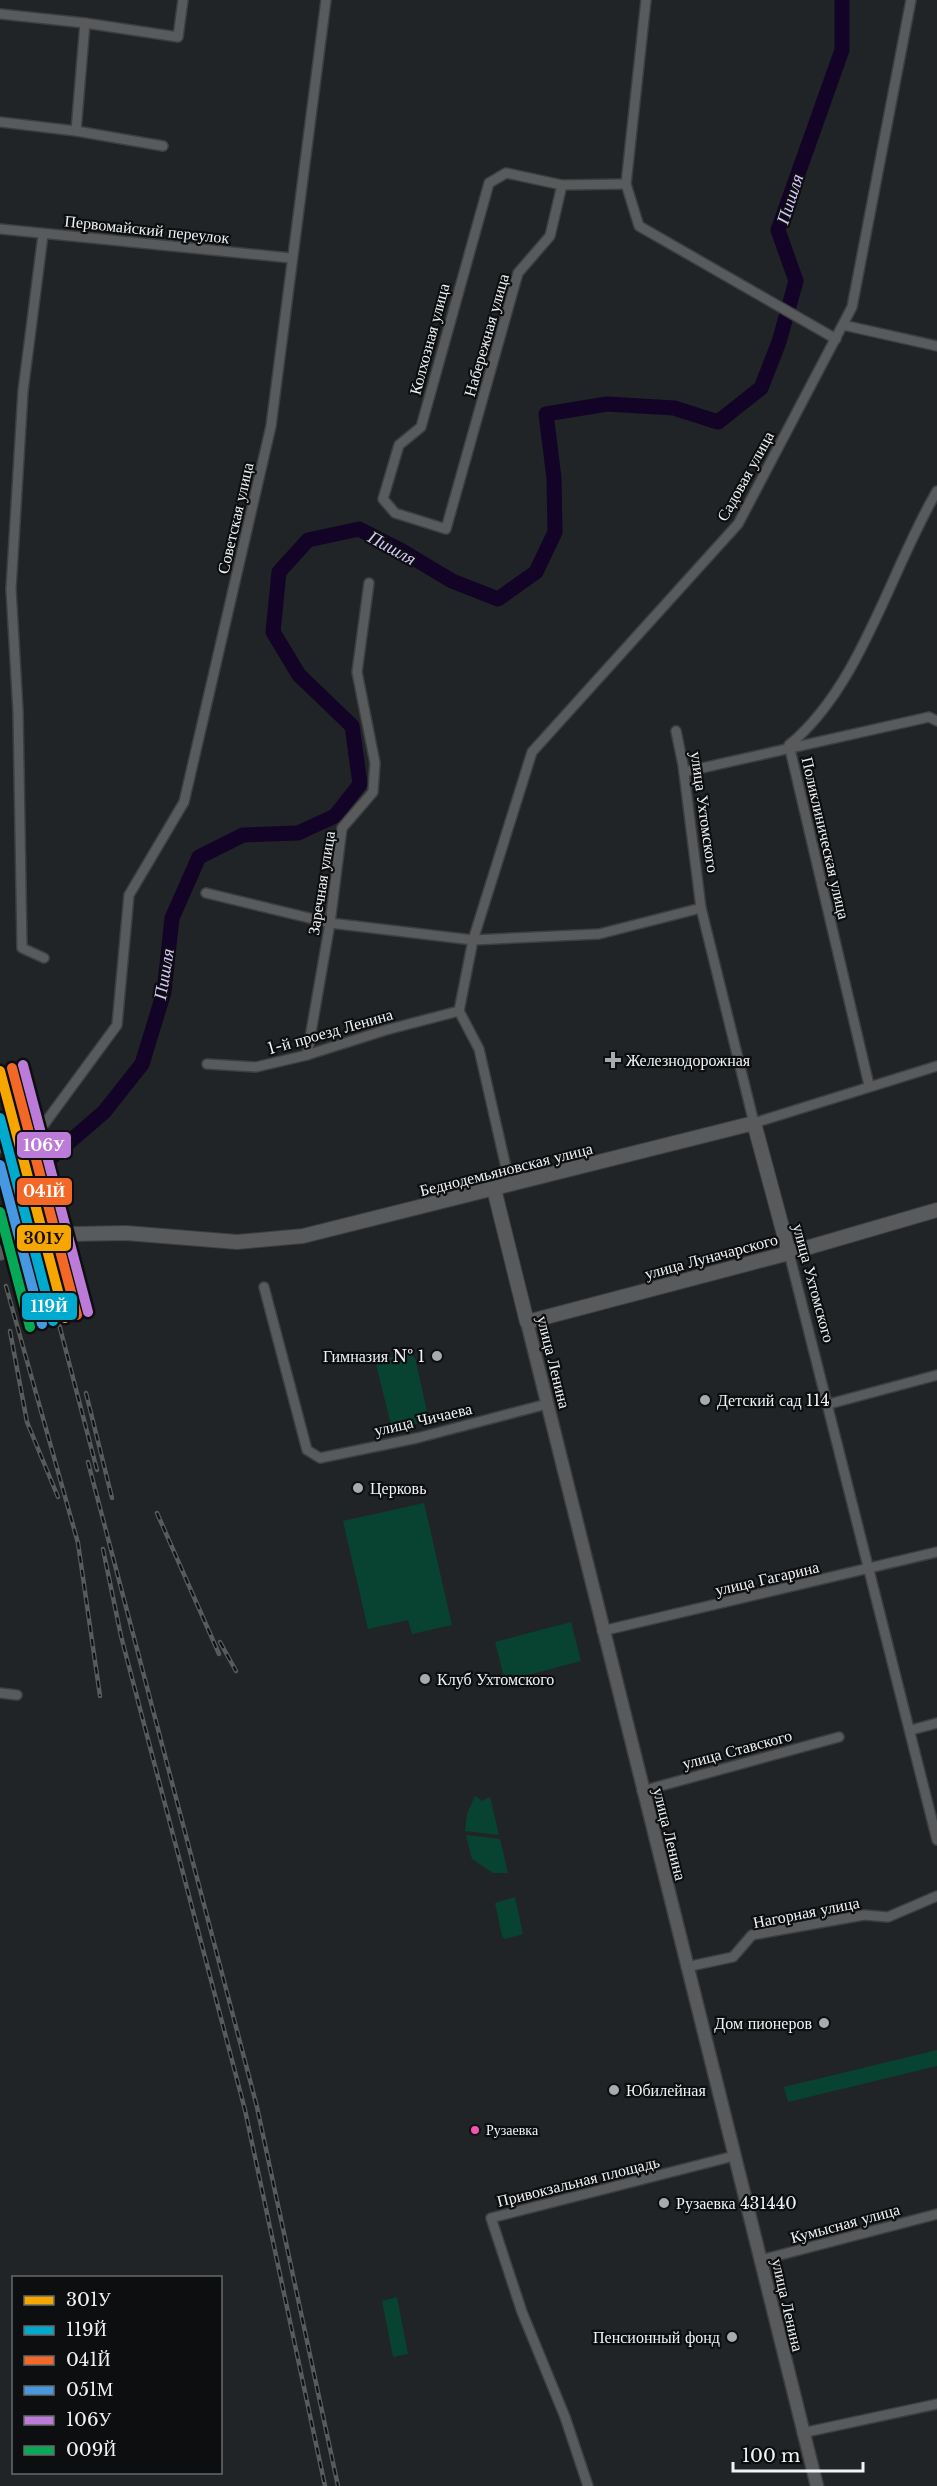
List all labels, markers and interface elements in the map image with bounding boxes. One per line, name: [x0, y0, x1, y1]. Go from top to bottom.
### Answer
water label: Пишля: [771, 171, 808, 228]
street label: Первомайский переулок: [64, 210, 231, 248]
street label: Набережная улица: [459, 271, 513, 399]
street label: Колхозная улица: [405, 281, 453, 397]
street label: Садовая улица: [712, 427, 778, 525]
street label: Советская улица: [212, 460, 258, 576]
water label: Пишля: [363, 525, 420, 570]
street label: улица Ухтомского: [687, 750, 723, 874]
street label: Поликлиническая улица: [798, 755, 854, 921]
street label: Заречная улица: [303, 830, 339, 936]
water label: Пишля: [149, 947, 179, 1002]
street label: 1-й проезд Ленина: [265, 1004, 395, 1058]
place label: Железнодорожная: [626, 1050, 751, 1070]
marker: Железнодорожная: [604, 1051, 622, 1069]
line badge: 106У: [16, 1131, 72, 1159]
text: 106У: [23, 1135, 65, 1155]
street label: Беднодемьяновская улица: [417, 1138, 595, 1200]
line badge: 041Й: [16, 1177, 73, 1206]
text: 041Й: [23, 1181, 66, 1201]
street label: улица Ухтомского: [789, 1221, 839, 1345]
line badge: 301У: [16, 1224, 72, 1252]
text: 301У: [24, 1228, 65, 1248]
street label: улица Луначарского: [642, 1229, 780, 1283]
line badge: 119Й: [21, 1292, 78, 1321]
text: 119Й: [30, 1296, 68, 1316]
street label: улица Ленина: [533, 1314, 575, 1410]
place label: Гимназия № 1: [323, 1346, 425, 1366]
marker: Гимназия № 1: [430, 1349, 444, 1363]
place label: Детский сад 114: [717, 1390, 830, 1410]
marker: Детский сад 114: [698, 1393, 712, 1407]
street label: улица Чичаева: [372, 1398, 474, 1440]
place label: Церковь: [370, 1478, 426, 1498]
marker: Церковь: [351, 1481, 365, 1495]
street label: улица Гагарина: [713, 1556, 821, 1600]
place label: Клуб Ухтомского: [437, 1669, 554, 1689]
marker: Клуб Ухтомского: [418, 1672, 432, 1686]
street label: улица Ставского: [680, 1725, 794, 1773]
street label: улица Ленина: [649, 1786, 691, 1882]
street label: Нагорная улица: [751, 1892, 861, 1932]
place label: Дом пионеров: [714, 2013, 812, 2033]
marker: Дом пионеров: [817, 2016, 831, 2030]
place label: Юбилейная: [626, 2080, 706, 2100]
marker: Юбилейная: [607, 2083, 621, 2097]
place label: Рузаевка: [486, 2121, 539, 2139]
marker: Рузаевка: [469, 2124, 481, 2136]
street label: Привокзальная площадь: [495, 2151, 661, 2211]
place label: Рузаевка 431440: [676, 2193, 797, 2213]
marker: Рузаевка 431440: [657, 2196, 671, 2210]
street label: Кумысная улица: [788, 2199, 902, 2247]
street label: улица Ленина: [768, 2257, 808, 2353]
legend: [12, 2276, 222, 2474]
text: 301У: [66, 2289, 111, 2311]
text: 119Й: [66, 2319, 107, 2341]
place label: Пенсионный фонд: [593, 2327, 720, 2347]
marker: Пенсионный фонд: [725, 2330, 739, 2344]
text: 041Й: [66, 2349, 110, 2371]
text: 051М: [66, 2379, 113, 2401]
text: 106У: [66, 2409, 111, 2431]
scale bar: [733, 2435, 864, 2473]
text: 009Й: [66, 2439, 116, 2461]
text: 100 m: [742, 2445, 800, 2467]

